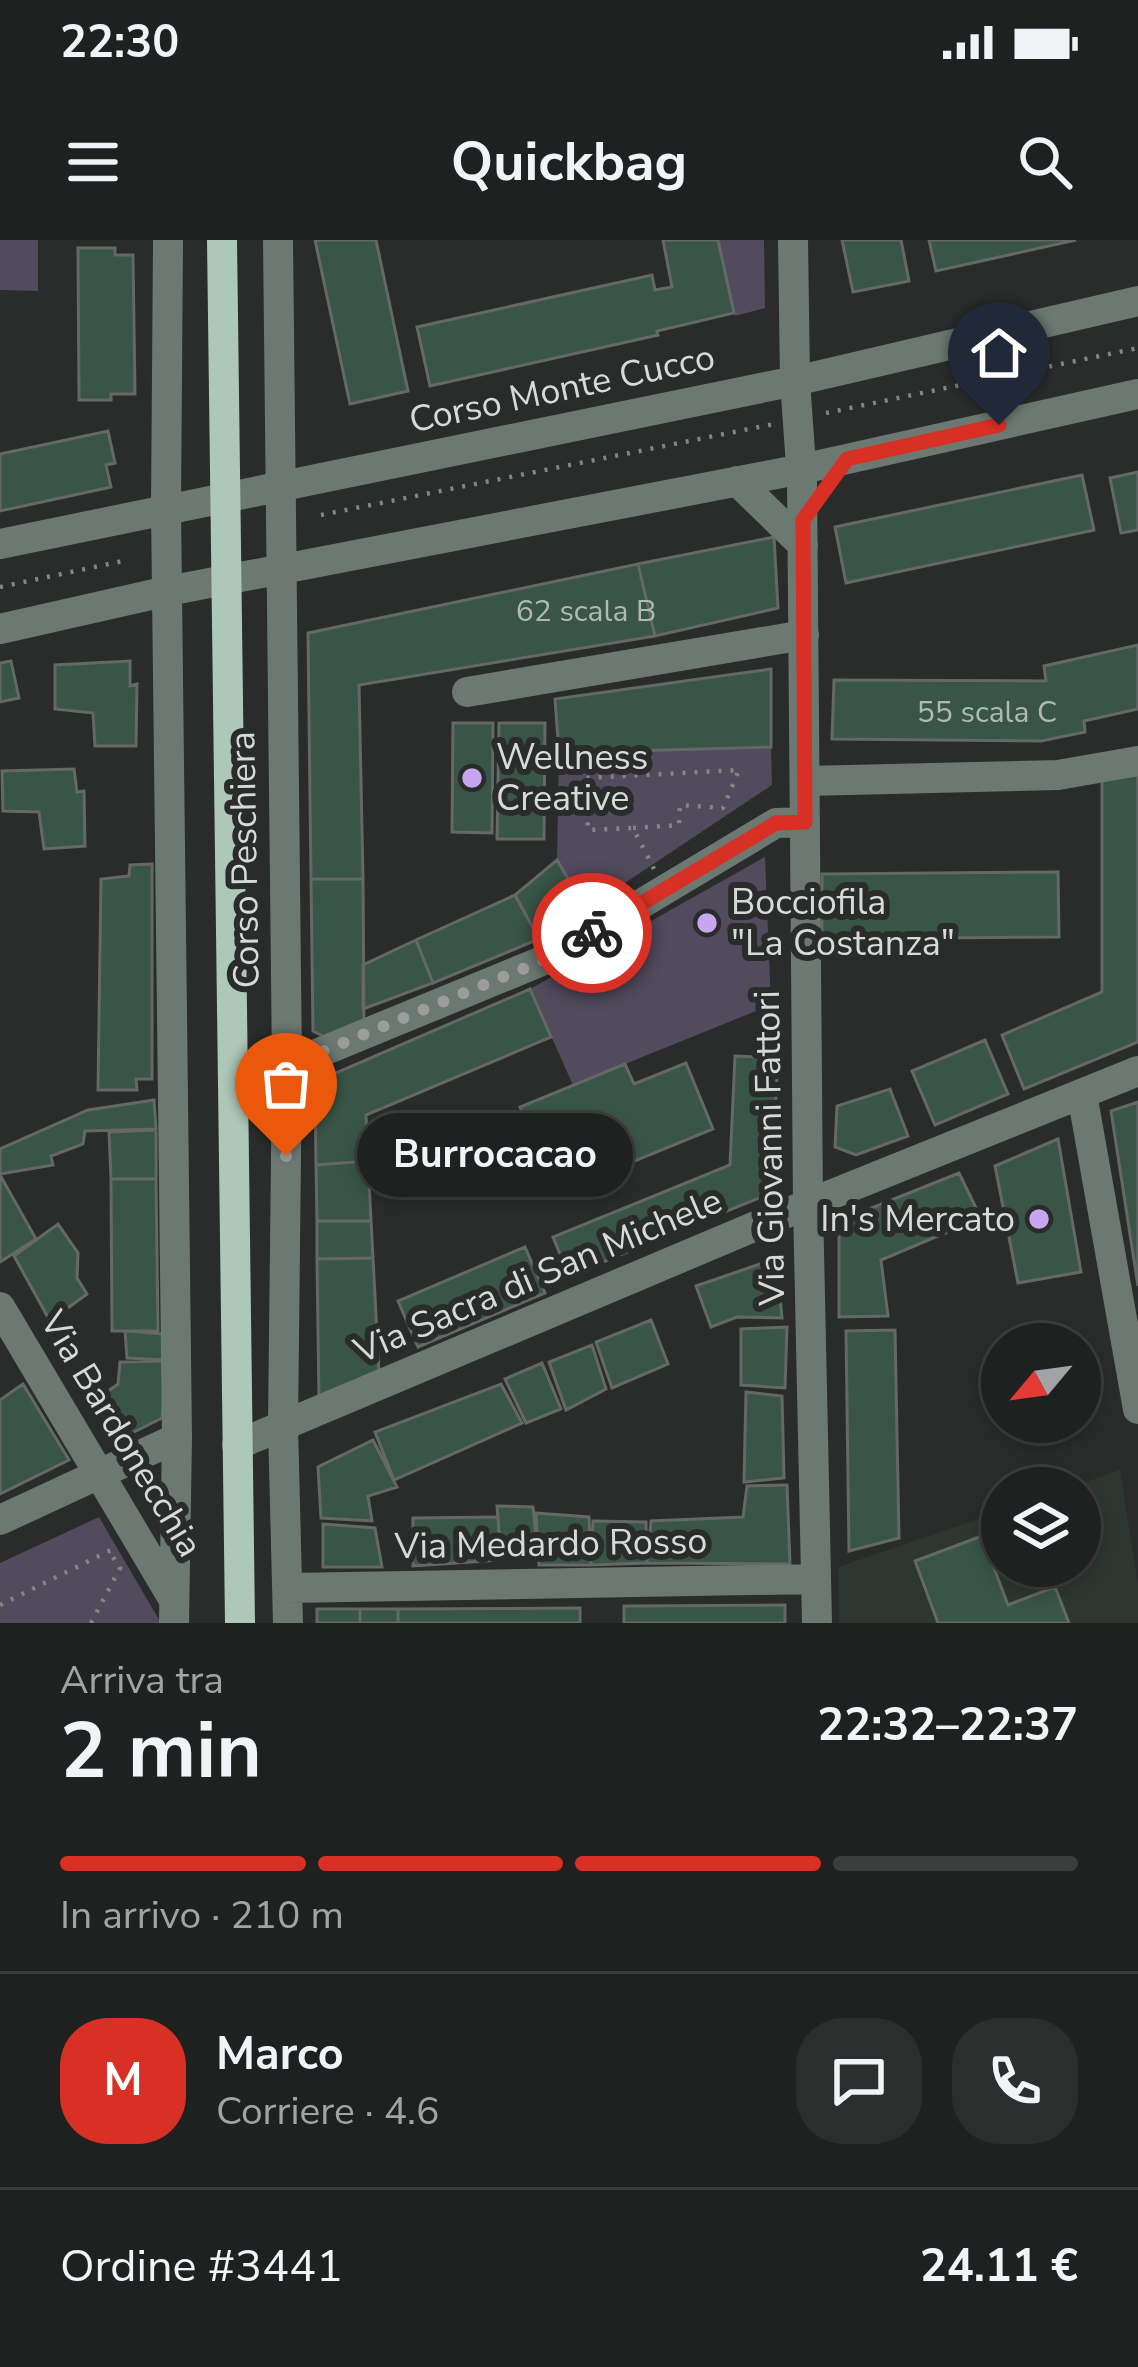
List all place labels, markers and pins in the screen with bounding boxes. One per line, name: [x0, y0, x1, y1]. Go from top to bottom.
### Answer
pin: [948, 302, 1050, 425]
place label: Wellness Creative: [496, 733, 648, 823]
marker: Wellness Creative: [459, 765, 485, 791]
place label: Bocciofila "La Costanza": [731, 878, 955, 968]
marker: Bocciofila "La Costanza": [694, 910, 720, 936]
pin: [235, 1033, 337, 1156]
callout: Burrocacao: [358, 1114, 634, 1198]
place label: In's Mercato: [820, 1195, 1015, 1244]
marker: In's Mercato: [1026, 1206, 1052, 1232]

